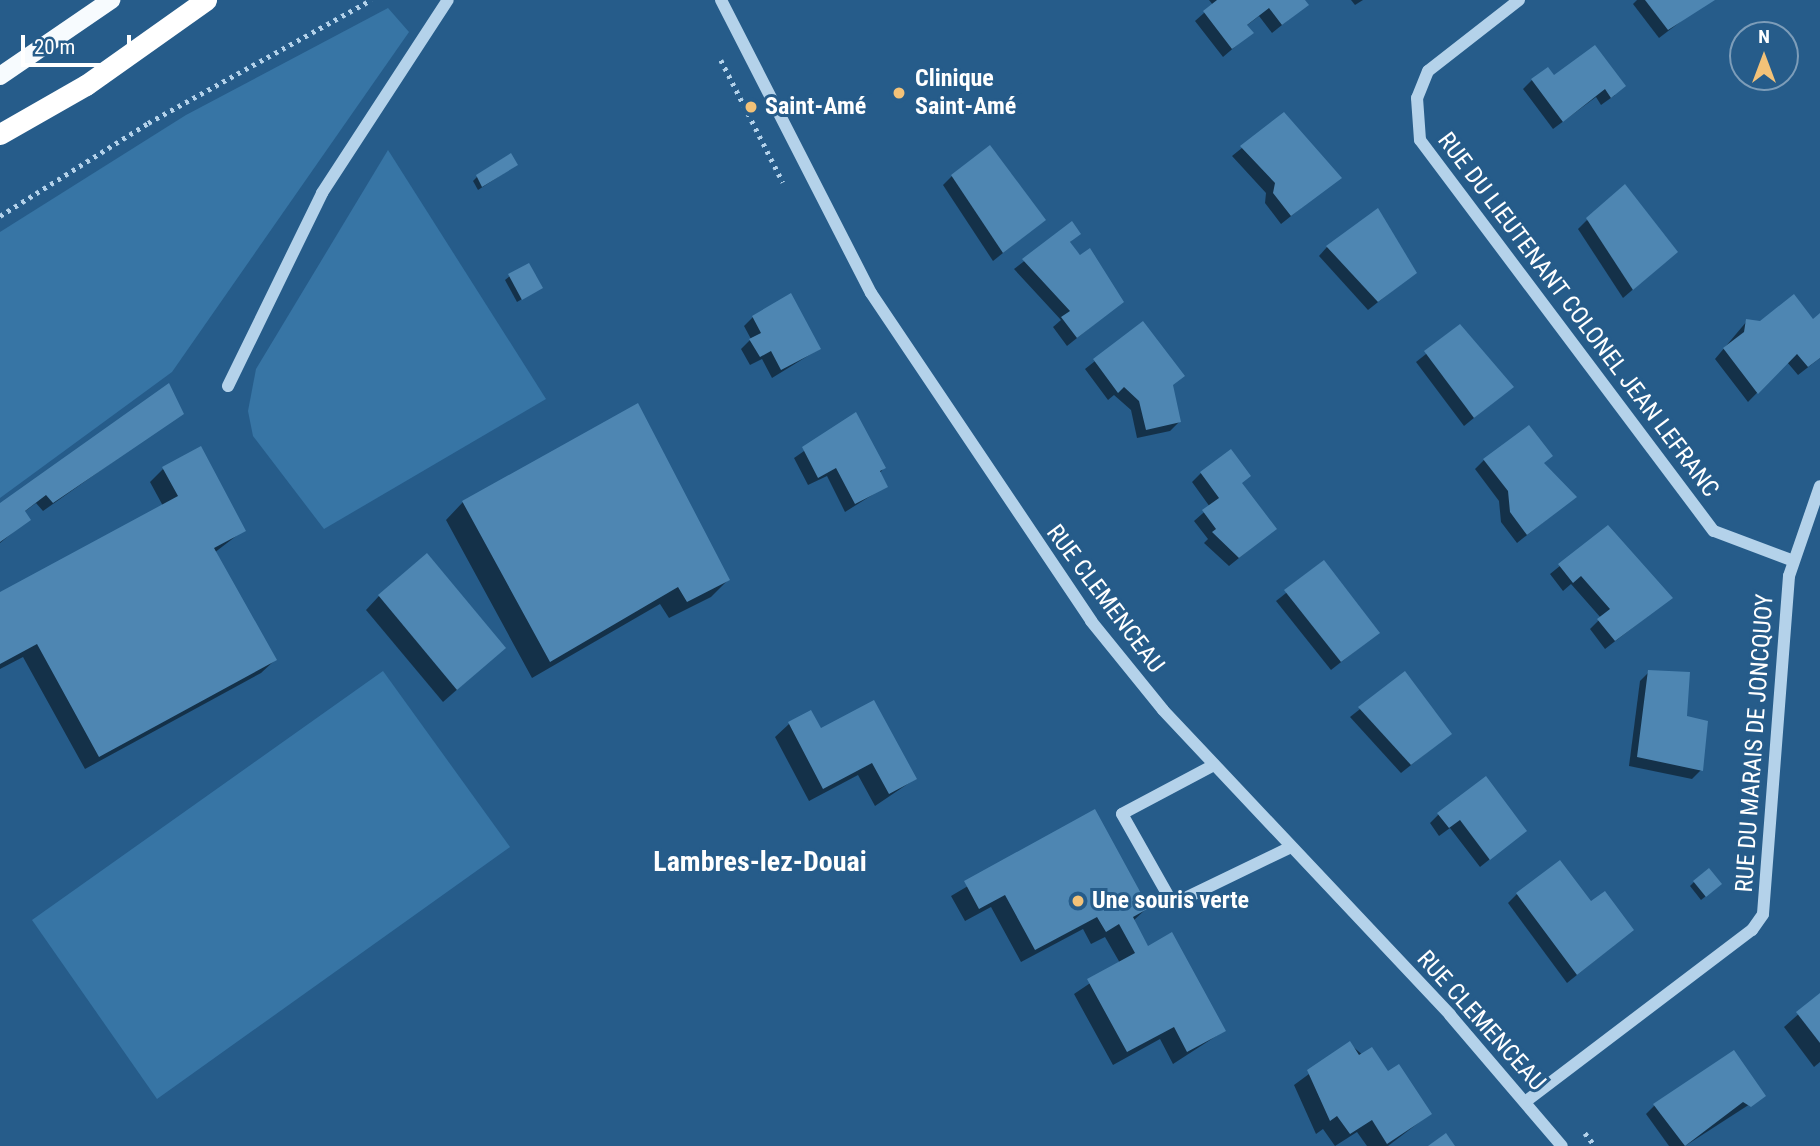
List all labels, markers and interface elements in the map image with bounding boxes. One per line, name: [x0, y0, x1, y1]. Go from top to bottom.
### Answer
scale bar: [24, 21, 135, 65]
north arrow: [1729, 21, 1799, 91]
text: N: [1758, 25, 1770, 48]
text: 20 m: [34, 35, 75, 59]
place label: Clinique Saint-Amé: [915, 65, 1016, 121]
marker: Clinique Saint-Amé: [889, 83, 909, 103]
place label: Saint-Amé: [765, 93, 866, 121]
marker: Saint-Amé: [743, 99, 759, 115]
street label: RUE DU LIEUTENANT COLONEL JEAN LEFRANC: [1431, 127, 1725, 503]
street label: RUE CLEMENCEAU: [1040, 519, 1170, 679]
street label: RUE DU MARAIS DE JONCQUOY: [1730, 593, 1780, 893]
district label: Lambres-lez-Douai: [653, 845, 867, 879]
place label: Une souris verte: [1092, 887, 1249, 915]
marker: Une souris verte: [1070, 893, 1086, 909]
street label: RUE CLEMENCEAU: [1411, 945, 1551, 1097]

